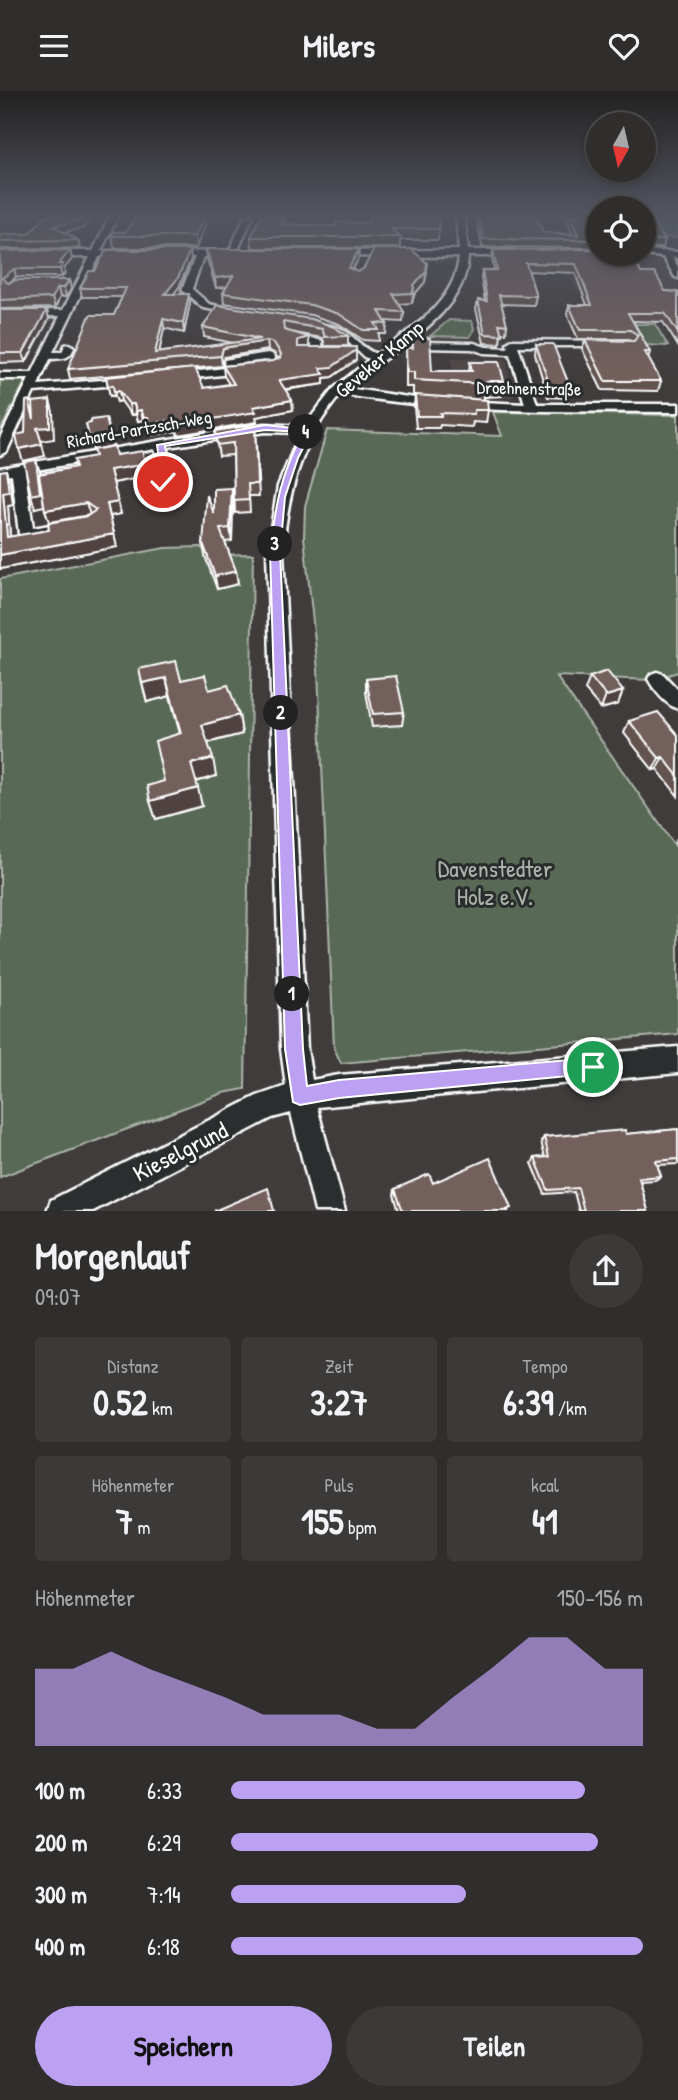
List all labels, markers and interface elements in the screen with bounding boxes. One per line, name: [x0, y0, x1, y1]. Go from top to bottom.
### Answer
text: Milers: [303, 24, 375, 67]
icon: menu: [35, 27, 73, 65]
icon: heart: [605, 27, 643, 65]
north arrow: [586, 112, 656, 182]
map controls: [586, 112, 656, 266]
button: locate: [586, 196, 656, 266]
street label: Geveker Kamp: [328, 313, 430, 405]
street label: Droehnenstraße: [476, 375, 582, 401]
street label: Richard-Partzsch-Weg: [65, 404, 213, 454]
pin: 4: [288, 415, 324, 449]
text: 4: [302, 418, 309, 444]
pin: [133, 452, 193, 512]
icon: check: [144, 463, 182, 501]
pin: 3: [258, 526, 292, 561]
text: 3: [270, 530, 279, 556]
pin: 2: [264, 695, 298, 731]
text: 2: [276, 699, 285, 725]
park label: Davenstedter Holz e.V.: [438, 852, 552, 912]
pin: 1: [274, 977, 310, 1011]
text: 1: [288, 980, 295, 1006]
pin: [563, 1037, 623, 1097]
icon: arrive: [574, 1048, 612, 1086]
street label: Kieselgrund: [127, 1114, 233, 1188]
text: Morgenlauf: [35, 1229, 191, 1281]
button: share: [569, 1234, 643, 1308]
text: 09:07: [35, 1281, 81, 1312]
text: Distanz: [107, 1353, 159, 1379]
text: Zeit: [325, 1353, 353, 1379]
text: Tempo: [522, 1353, 568, 1379]
text: 0.52: [93, 1379, 148, 1426]
text: 3:27: [310, 1379, 368, 1426]
text: 6:39: [503, 1379, 554, 1426]
text: km: [148, 1395, 173, 1421]
text: /km: [554, 1395, 587, 1421]
text: Höhenmeter: [92, 1472, 174, 1498]
text: Puls: [324, 1472, 354, 1498]
text: kcal: [531, 1472, 559, 1498]
text: 7: [116, 1498, 133, 1545]
text: 155: [301, 1498, 344, 1545]
text: 41: [532, 1498, 558, 1545]
text: m: [133, 1514, 150, 1540]
text: bpm: [344, 1514, 377, 1540]
text: Höhenmeter: [35, 1582, 135, 1613]
text: 150–156 m: [557, 1582, 643, 1613]
text: 100 m: [35, 1775, 85, 1806]
text: 6:33: [147, 1775, 182, 1806]
text: 200 m: [35, 1827, 87, 1858]
text: 6:29: [147, 1827, 181, 1858]
text: 300 m: [35, 1879, 87, 1910]
text: 7:14: [147, 1879, 181, 1910]
text: 400 m: [35, 1931, 85, 1962]
text: 6:18: [147, 1931, 180, 1962]
button: Speichern: [35, 2006, 332, 2086]
button: Teilen: [346, 2006, 643, 2086]

